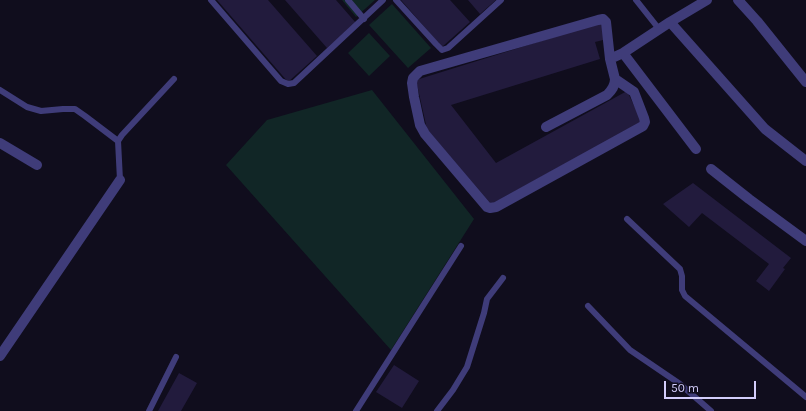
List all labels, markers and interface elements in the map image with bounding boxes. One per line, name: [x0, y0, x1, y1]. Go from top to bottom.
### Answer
scale bar: [666, 373, 758, 399]
text: 50 m: [671, 381, 699, 395]

